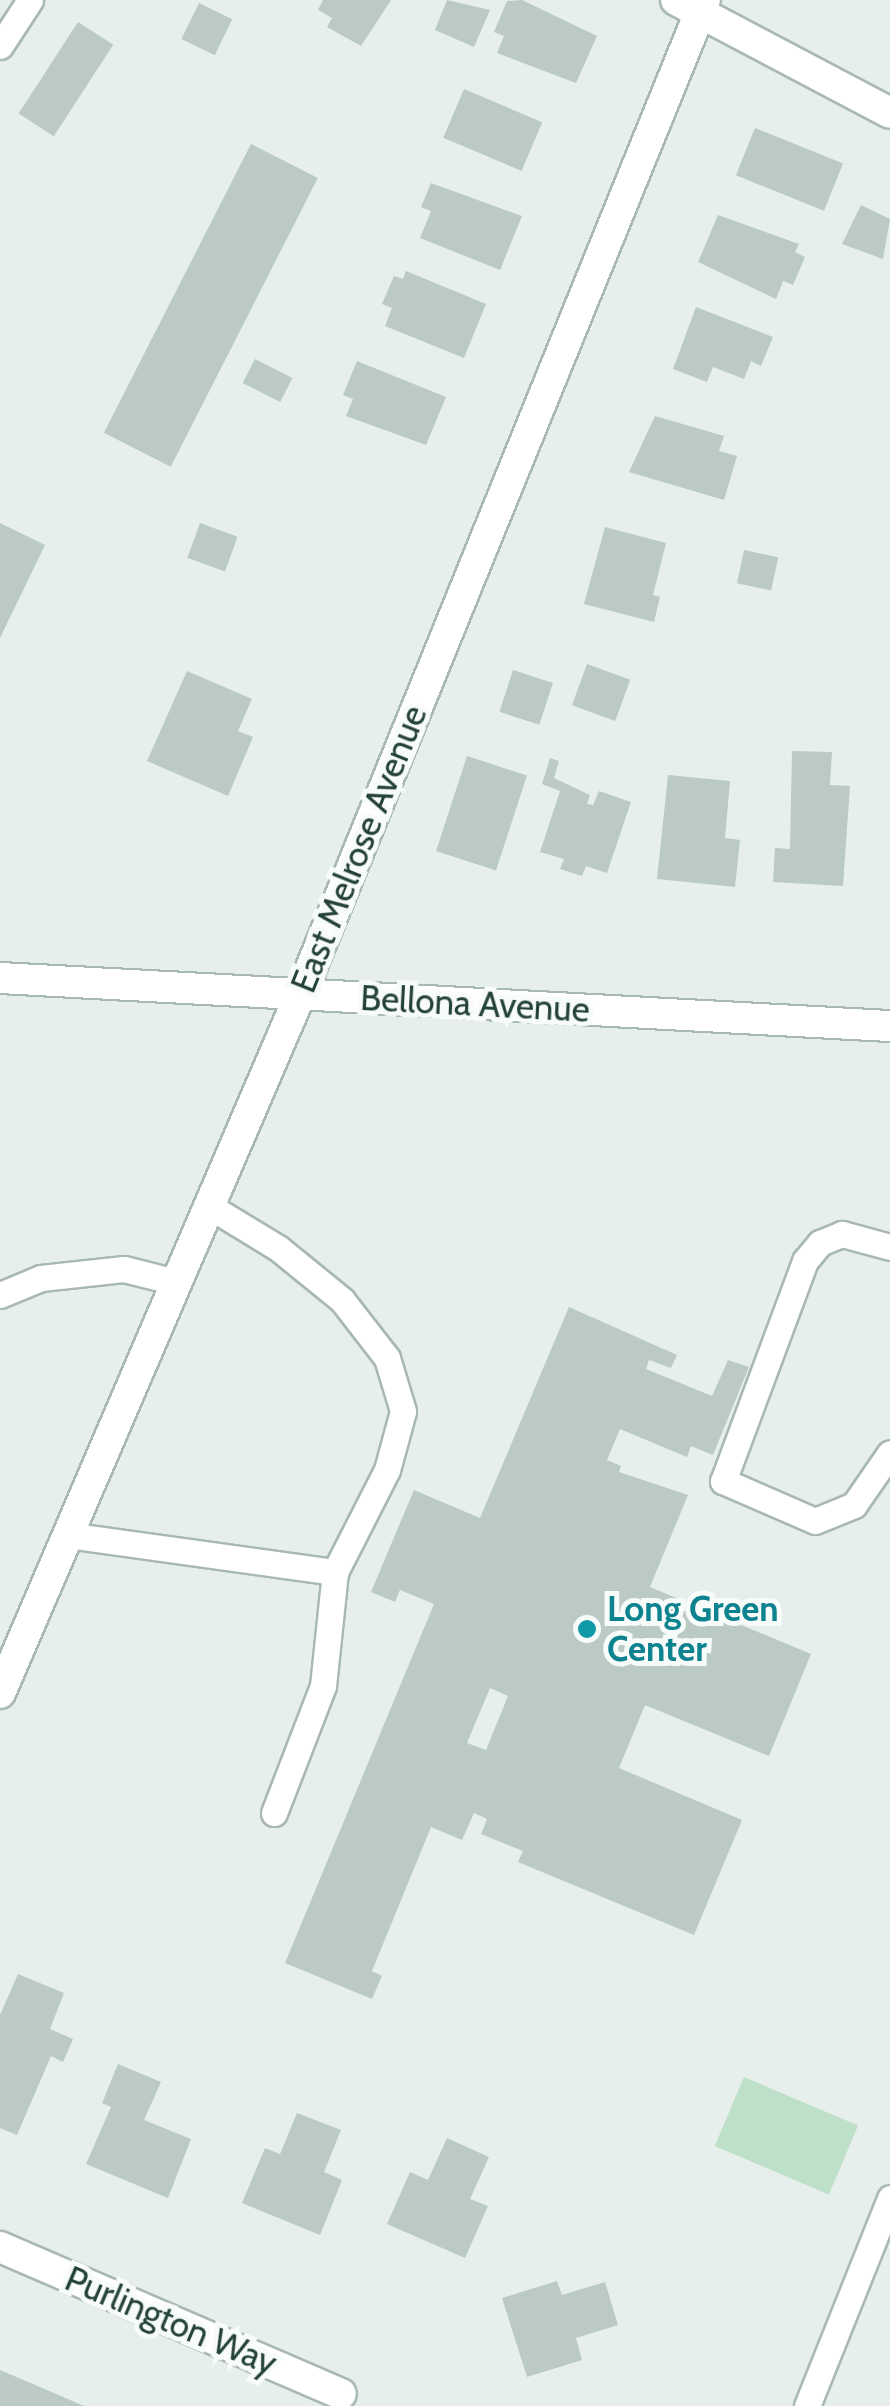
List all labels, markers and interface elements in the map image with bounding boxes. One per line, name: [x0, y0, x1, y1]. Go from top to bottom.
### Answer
street label: East Melrose Avenue: [282, 699, 436, 999]
street label: Bellona Avenue: [359, 977, 591, 1031]
place label: Long Green Center: [607, 1588, 779, 1670]
marker: Long Green Center: [576, 1618, 598, 1640]
street label: Purlington Way: [59, 2258, 283, 2384]

